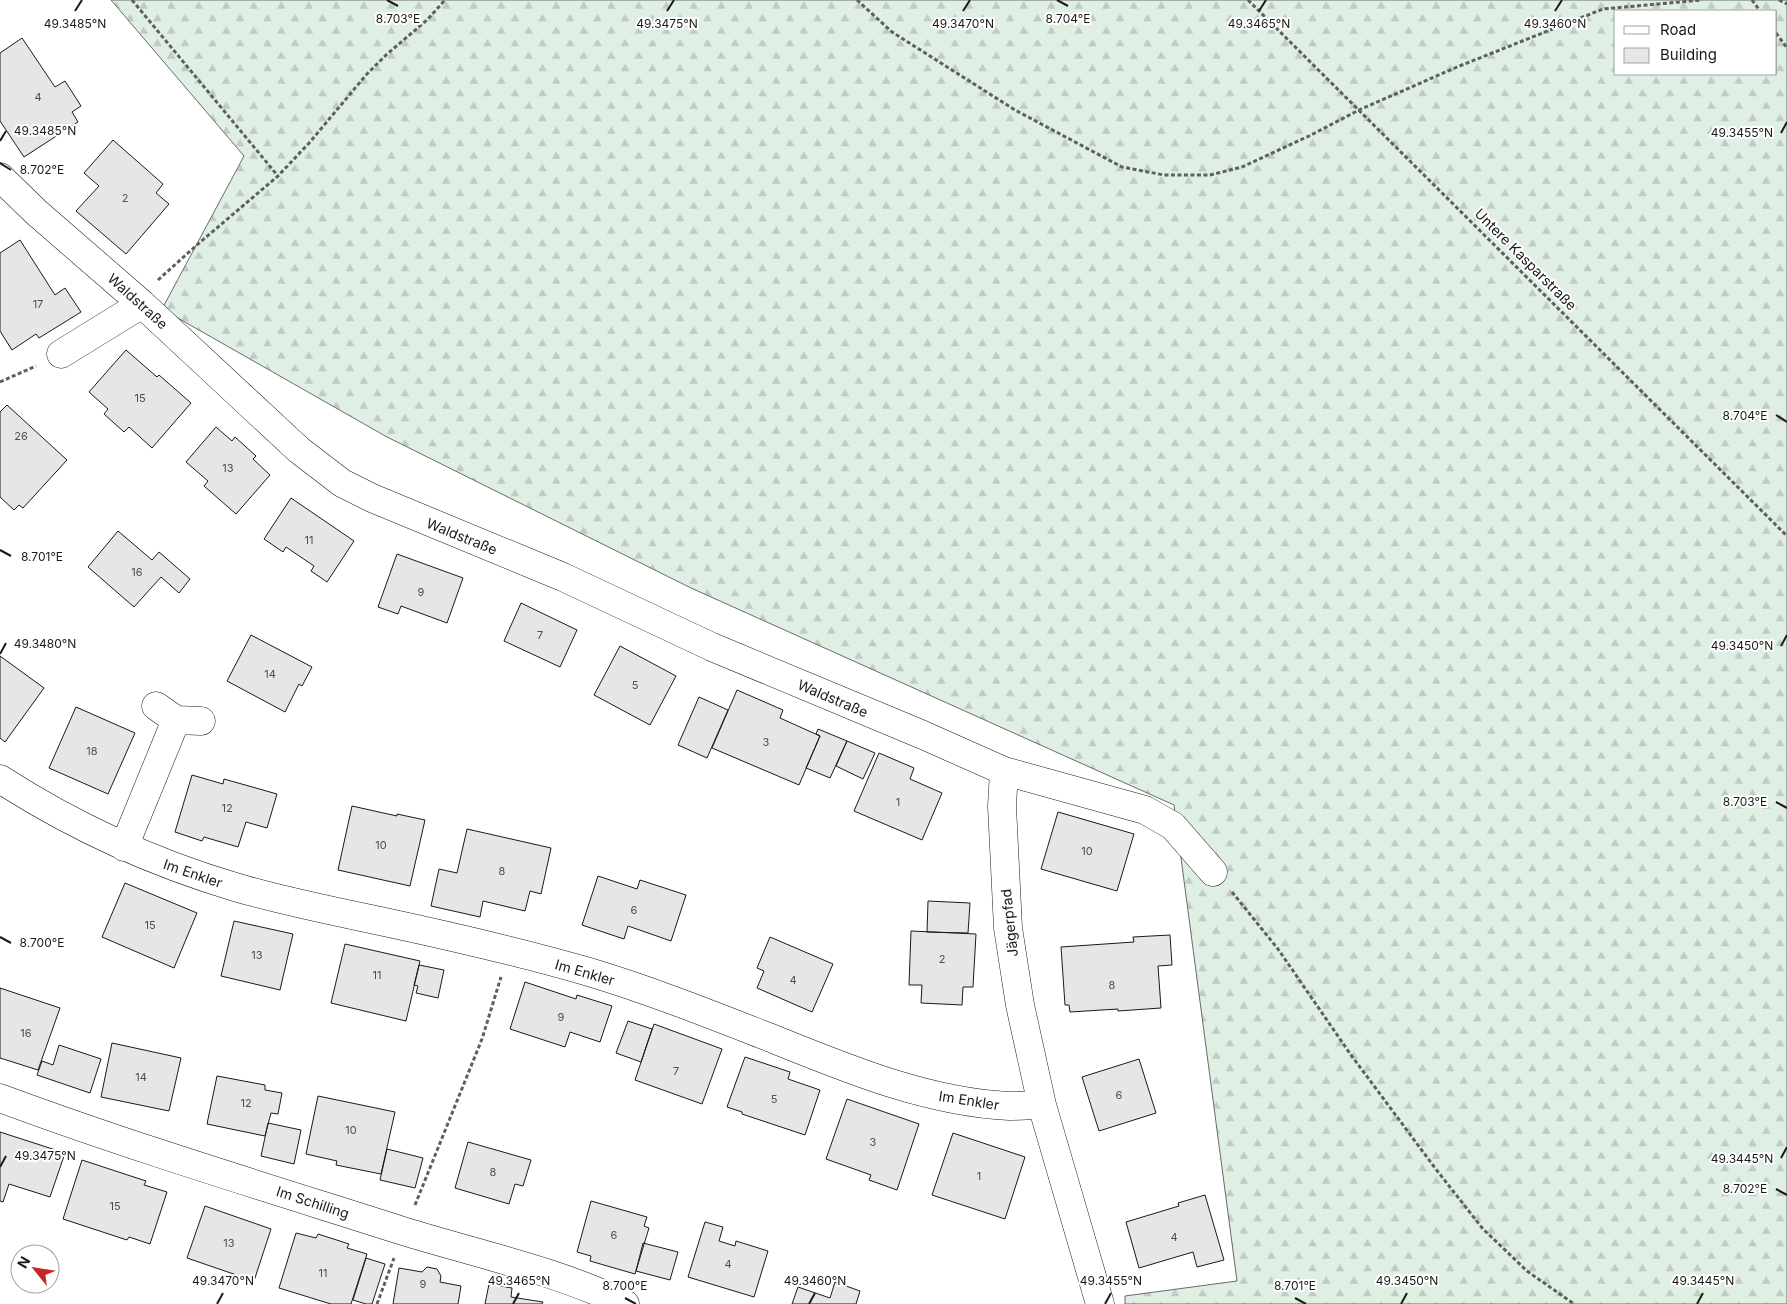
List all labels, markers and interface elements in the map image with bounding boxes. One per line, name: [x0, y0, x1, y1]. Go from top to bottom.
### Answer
legend: [1614, 10, 1777, 75]
text: 8.703°E: [376, 11, 420, 26]
text: 8.704°E: [1046, 11, 1090, 26]
text: 49.3485°N: [44, 16, 106, 31]
text: 49.3475°N: [636, 16, 698, 31]
text: 49.3470°N: [932, 16, 994, 31]
text: 49.3465°N: [1228, 16, 1290, 31]
text: 49.3460°N: [1524, 16, 1586, 31]
text: Road: [1660, 20, 1696, 39]
text: Building: [1660, 45, 1717, 64]
house number: 4: [34, 90, 42, 104]
text: 49.3485°N: [14, 123, 76, 138]
text: 49.3455°N: [1711, 125, 1773, 140]
text: 8.702°E: [20, 162, 64, 177]
house number: 2: [122, 191, 128, 205]
street label: Untere Kasparstraße: [1472, 205, 1580, 313]
street label: Waldstraße: [105, 270, 171, 332]
house number: 17: [33, 297, 43, 311]
house number: 15: [134, 391, 146, 405]
text: 8.704°E: [1723, 408, 1767, 423]
house number: 26: [14, 429, 28, 443]
house number: 13: [222, 461, 234, 475]
street label: Waldstraße: [424, 514, 500, 558]
house number: 11: [305, 533, 313, 547]
text: 8.701°E: [21, 549, 63, 564]
house number: 16: [131, 565, 143, 579]
house number: 9: [418, 585, 425, 599]
house number: 7: [537, 628, 543, 642]
text: 49.3480°N: [14, 636, 76, 651]
text: 49.3450°N: [1711, 638, 1773, 653]
house number: 14: [264, 667, 276, 681]
street label: Waldstraße: [795, 676, 871, 720]
house number: 5: [632, 678, 639, 692]
house number: 3: [763, 735, 770, 749]
house number: 18: [86, 744, 98, 758]
text: 8.703°E: [1723, 794, 1767, 809]
house number: 1: [896, 795, 900, 809]
house number: 12: [221, 801, 233, 815]
house number: 10: [375, 838, 387, 852]
house number: 10: [1081, 844, 1093, 858]
street label: Im Enkler: [161, 855, 225, 891]
house number: 8: [499, 864, 506, 878]
street label: Jägerpfad: [997, 888, 1021, 958]
house number: 6: [631, 903, 638, 917]
house number: 15: [144, 918, 156, 932]
text: 8.700°E: [20, 935, 64, 950]
house number: 13: [251, 948, 263, 962]
house number: 2: [939, 952, 945, 966]
street label: Im Enkler: [553, 955, 617, 989]
house number: 11: [373, 968, 381, 982]
house number: 4: [789, 973, 797, 987]
house number: 8: [1109, 978, 1116, 992]
house number: 9: [558, 1010, 565, 1024]
house number: 16: [20, 1026, 32, 1040]
house number: 7: [673, 1064, 679, 1078]
house number: 14: [135, 1070, 147, 1084]
street label: Im Enkler: [937, 1087, 1001, 1113]
house number: 6: [1116, 1088, 1123, 1102]
house number: 5: [771, 1092, 778, 1106]
house number: 12: [240, 1096, 252, 1110]
house number: 10: [345, 1123, 357, 1137]
house number: 3: [870, 1135, 877, 1149]
text: 49.3475°N: [14, 1148, 76, 1163]
text: 49.3445°N: [1711, 1151, 1773, 1166]
house number: 8: [490, 1165, 497, 1179]
house number: 1: [977, 1169, 981, 1183]
text: 8.702°E: [1723, 1181, 1767, 1196]
street label: Im Schilling: [274, 1182, 352, 1222]
house number: 15: [109, 1199, 121, 1213]
house number: 6: [611, 1228, 618, 1242]
house number: 4: [1170, 1230, 1178, 1244]
house number: 13: [223, 1236, 235, 1250]
north arrow: [10, 1244, 60, 1294]
text: N: [13, 1253, 33, 1271]
house number: 4: [724, 1257, 732, 1271]
house number: 11: [319, 1266, 327, 1280]
text: 49.3470°N: [192, 1273, 254, 1288]
text: 49.3465°N: [488, 1273, 550, 1288]
text: 49.3460°N: [784, 1273, 846, 1288]
text: 49.3455°N: [1080, 1273, 1142, 1288]
text: 49.3450°N: [1376, 1273, 1438, 1288]
text: 49.3445°N: [1672, 1273, 1734, 1288]
house number: 9: [420, 1277, 427, 1291]
text: 8.700°E: [603, 1278, 647, 1293]
text: 8.701°E: [1274, 1278, 1316, 1293]

